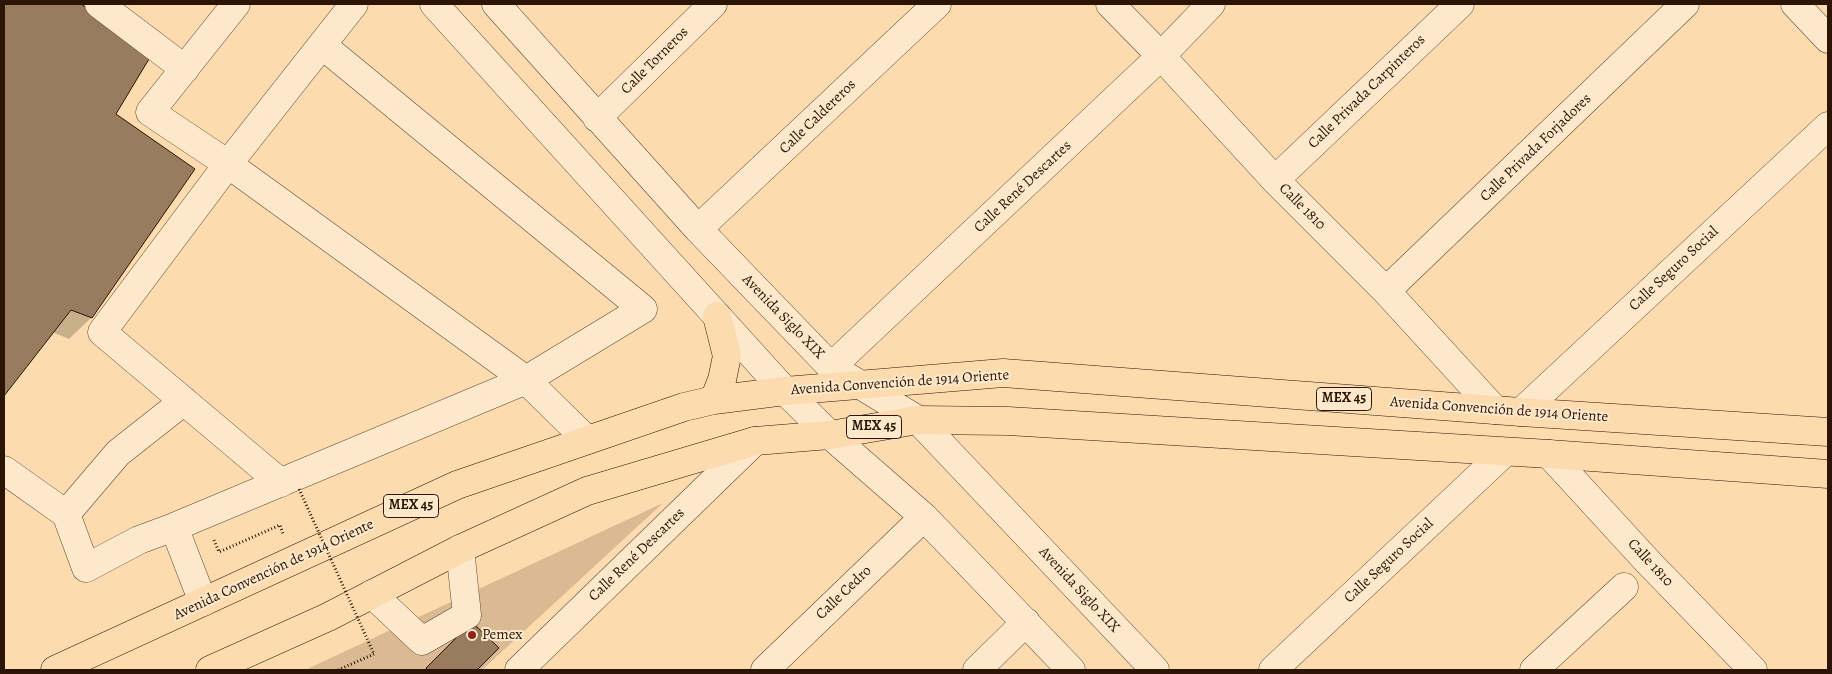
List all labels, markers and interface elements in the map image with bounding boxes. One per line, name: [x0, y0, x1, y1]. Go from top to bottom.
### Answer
street label: Calle Torneros: [618, 24, 692, 98]
street label: Calle Privada Carpinteros: [1305, 31, 1429, 153]
street label: Calle Caldereros: [776, 76, 860, 158]
street label: Calle Privada Forjadores: [1477, 90, 1595, 206]
street label: Calle René Descartes: [971, 137, 1075, 237]
street label: Calle 1810: [1275, 180, 1329, 234]
street label: Calle Seguro Social: [1626, 223, 1722, 315]
street label: Avenida Siglo XIX: [738, 271, 828, 363]
street label: Avenida Convención de 1914 Oriente: [790, 366, 1010, 400]
road number: MEX 45: [1316, 388, 1372, 410]
street label: Avenida Convención de 1914 Oriente: [1389, 393, 1609, 427]
road number: MEX 45: [846, 416, 902, 438]
road number: MEX 45: [384, 494, 438, 518]
street label: Calle René Descartes: [585, 505, 689, 605]
street label: Calle Seguro Social: [1341, 515, 1437, 607]
street label: Avenida Convención de 1914 Oriente: [171, 516, 377, 624]
street label: Calle 1810: [1623, 535, 1677, 591]
street label: Avenida Siglo XIX: [1035, 543, 1123, 637]
street label: Calle Cedro: [812, 562, 876, 624]
place label: Pemex: [482, 626, 522, 644]
marker: Pemex: [466, 629, 478, 641]

